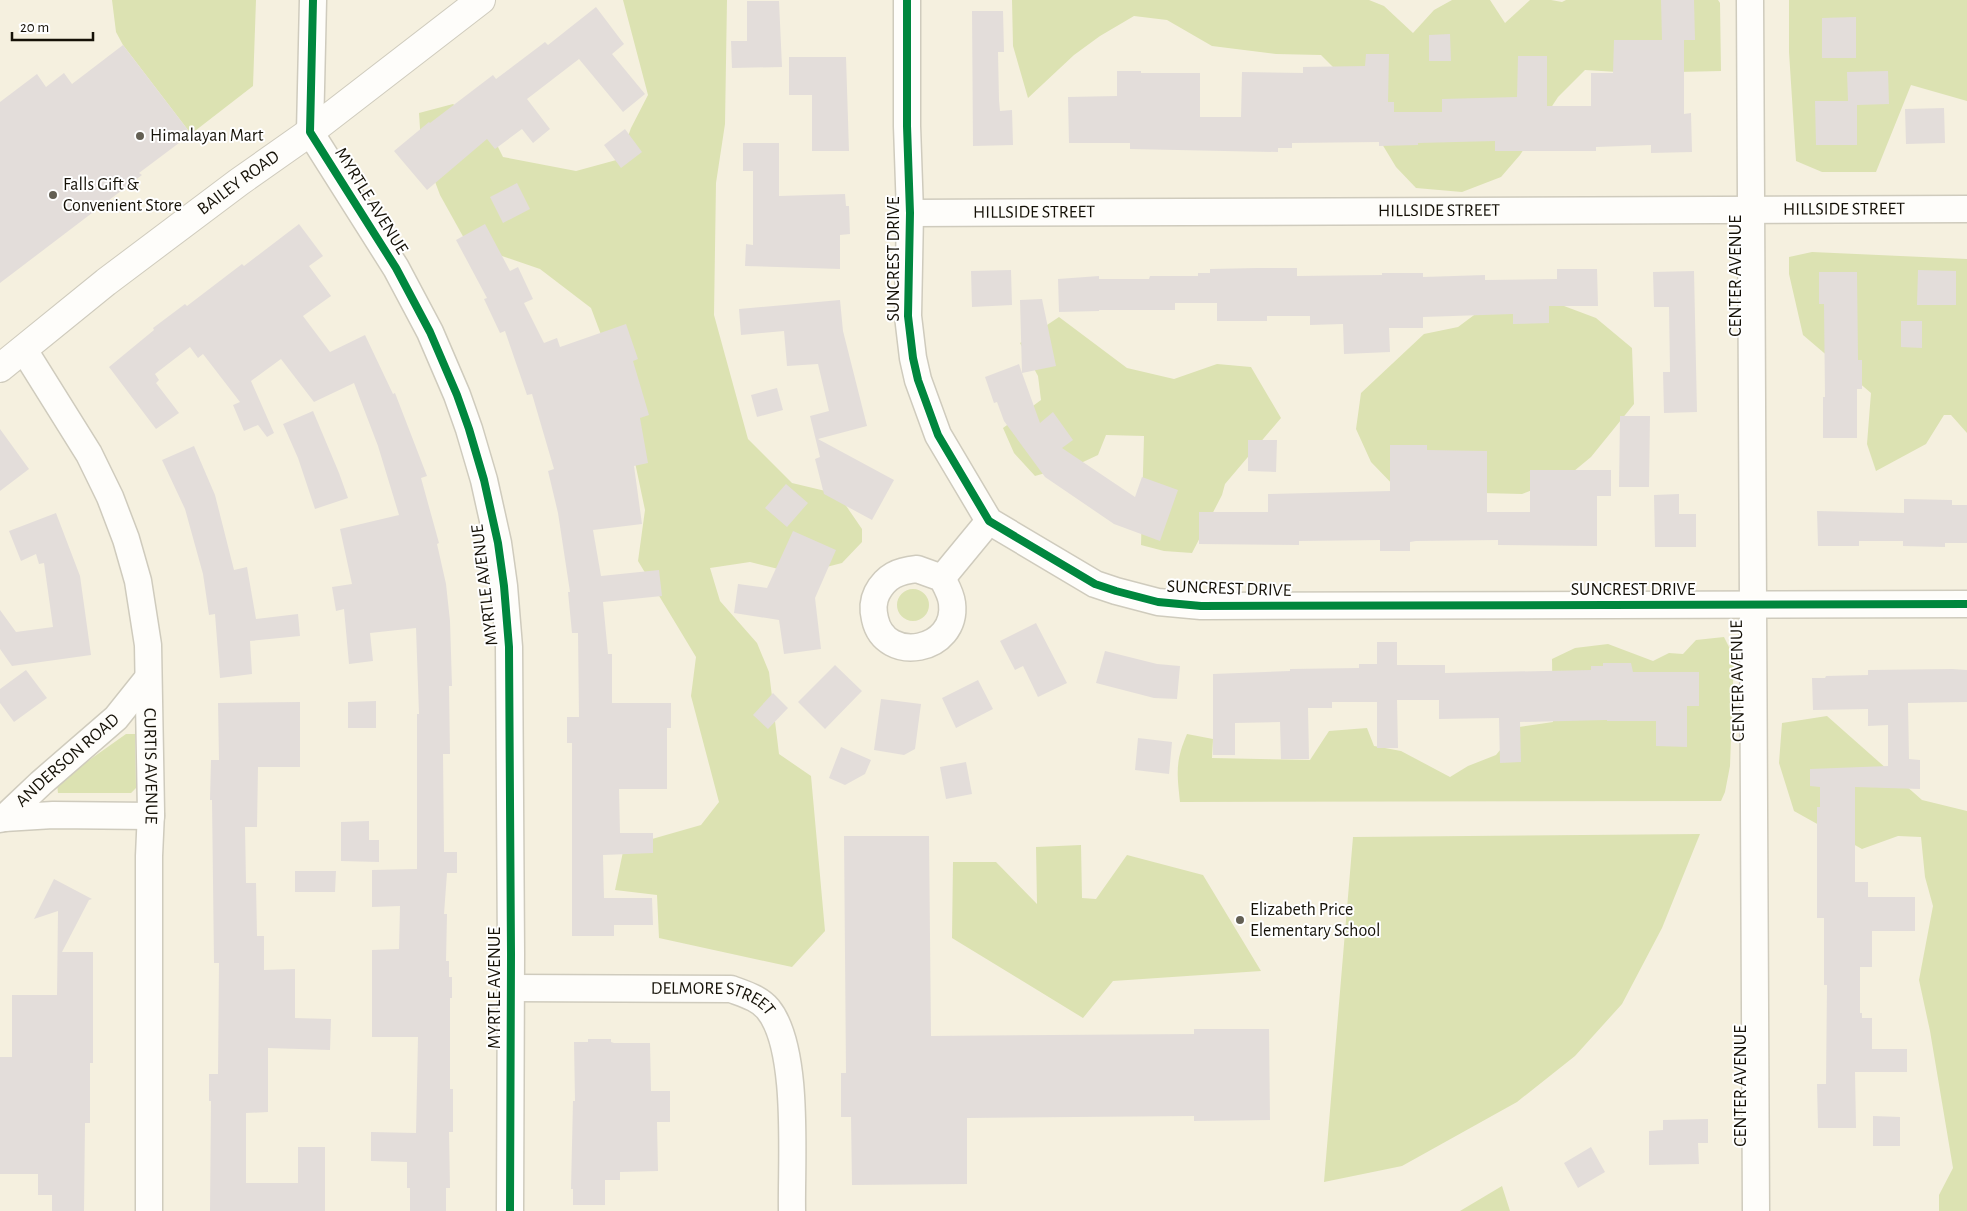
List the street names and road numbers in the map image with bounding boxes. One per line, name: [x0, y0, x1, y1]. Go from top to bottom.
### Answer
street label: MYRTLE AVENUE: [331, 144, 411, 258]
street label: BAILEY ROAD: [194, 147, 283, 219]
street label: SUNCREST DRIVE: [885, 196, 903, 321]
street label: HILLSIDE STREET: [1783, 200, 1905, 219]
street label: HILLSIDE STREET: [1378, 202, 1500, 220]
street label: HILLSIDE STREET: [973, 203, 1095, 222]
street label: CENTER AVENUE: [1727, 215, 1745, 337]
street label: MYRTLE AVENUE: [469, 523, 501, 647]
street label: SUNCREST DRIVE: [1166, 578, 1292, 600]
street label: SUNCREST DRIVE: [1571, 581, 1696, 599]
street label: CENTER AVENUE: [1728, 620, 1748, 742]
street label: CURTIS AVENUE: [140, 708, 160, 825]
street label: ANDERSON ROAD: [13, 710, 123, 811]
street label: MYRTLE AVENUE: [486, 927, 504, 1049]
street label: DELMORE STREET: [651, 980, 779, 1019]
street label: CENTER AVENUE: [1732, 1025, 1750, 1147]

